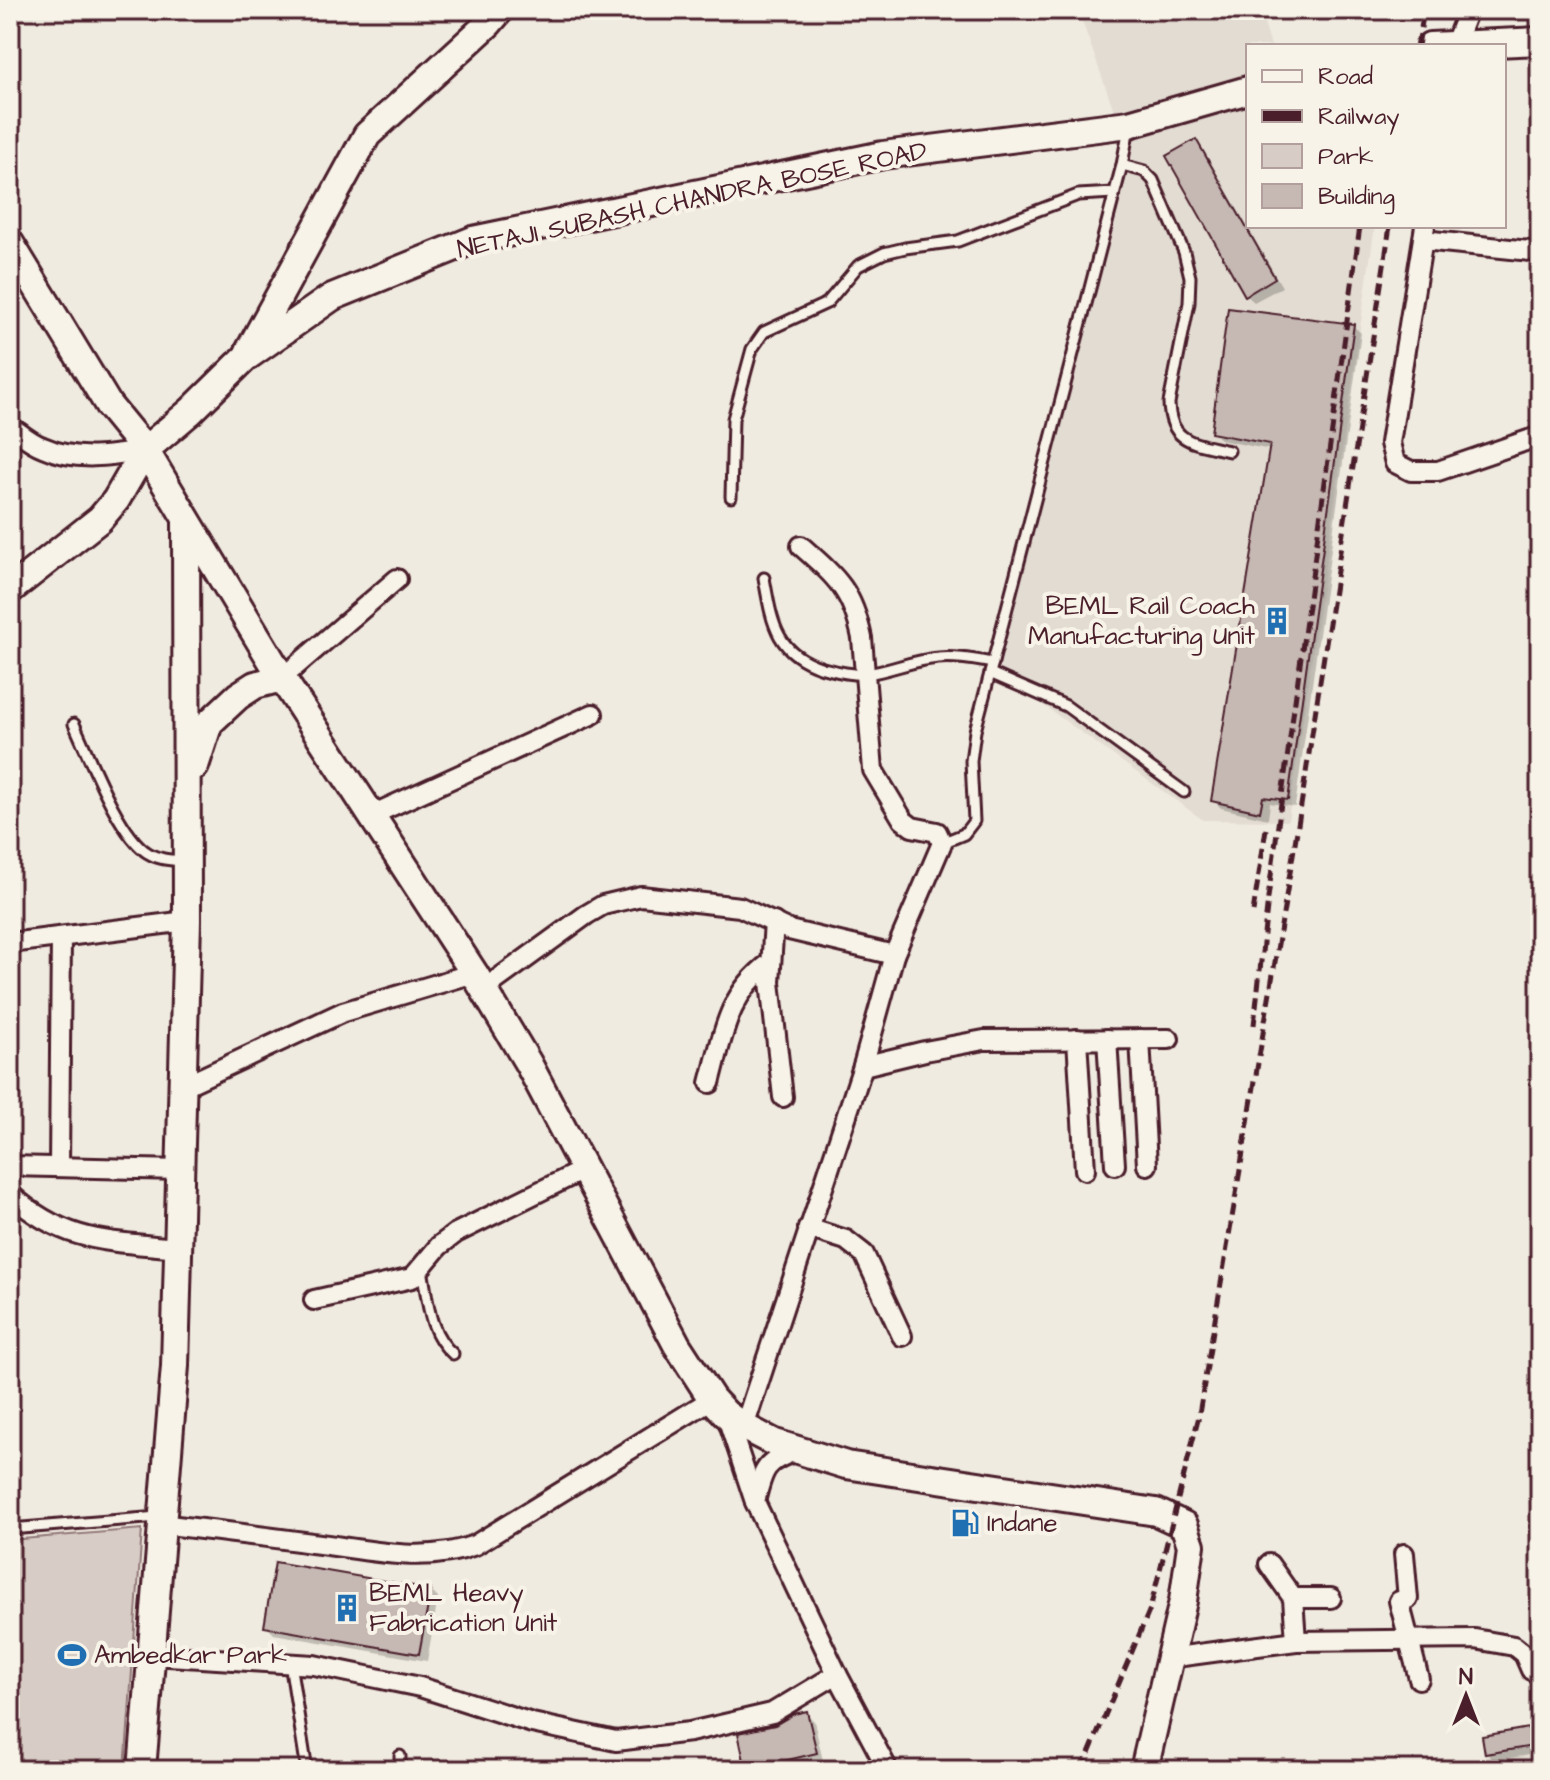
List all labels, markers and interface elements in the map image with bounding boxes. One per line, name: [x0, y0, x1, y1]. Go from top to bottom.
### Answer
legend: [1246, 44, 1506, 228]
text: Road: [1318, 60, 1373, 94]
text: Railway: [1318, 100, 1400, 135]
street label: NETAJI SUBASH CHANDRA BOSE ROAD: [454, 133, 930, 267]
text: Park: [1318, 140, 1374, 174]
text: Building: [1318, 180, 1395, 215]
place label: BEML Rail Coach Manufacturing Unit: [1028, 588, 1255, 656]
building icon: BEML Rail Coach Manufacturing Unit: [1262, 606, 1292, 636]
place label: Indane: [987, 1505, 1058, 1541]
fuel station icon: Indane: [950, 1508, 980, 1538]
place label: BEML Heavy Fabrication Unit: [369, 1575, 558, 1641]
building icon: BEML Heavy Fabrication Unit: [332, 1593, 362, 1623]
place label: Ambedkar Park: [94, 1637, 287, 1673]
sports icon: Ambedkar Park: [57, 1640, 87, 1670]
north arrow: [1426, 1656, 1506, 1736]
text: N: [1459, 1662, 1473, 1693]

